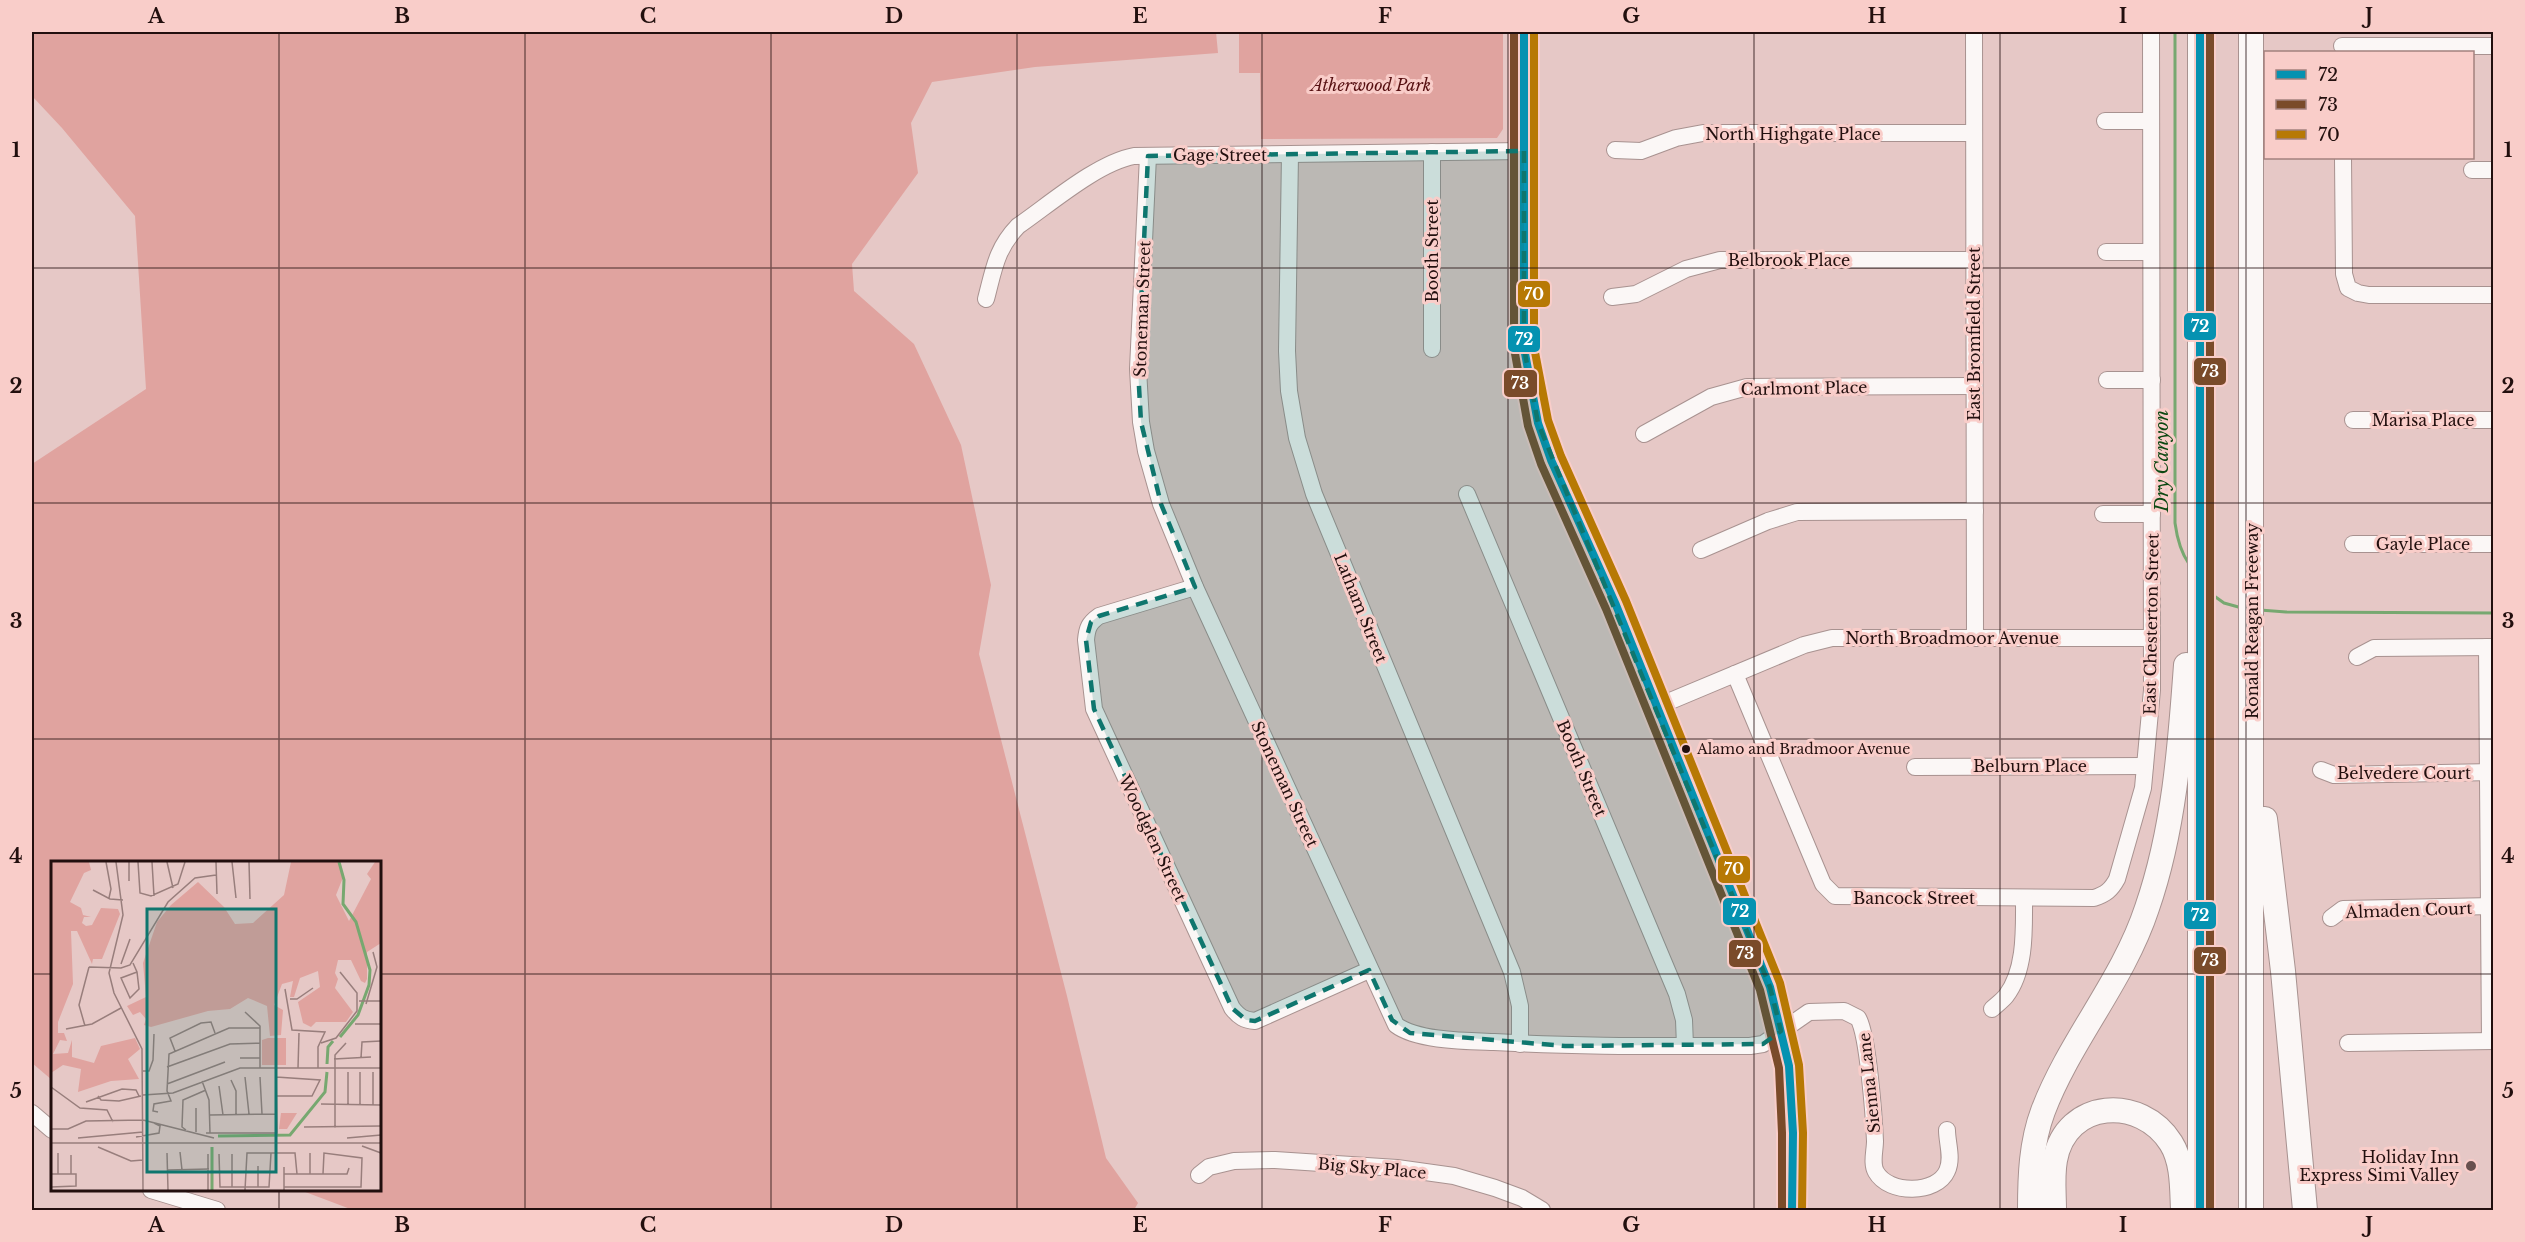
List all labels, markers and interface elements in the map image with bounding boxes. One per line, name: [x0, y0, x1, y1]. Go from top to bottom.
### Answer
text: A: [147, 4, 165, 28]
text: B: [394, 4, 410, 28]
text: C: [640, 4, 656, 28]
text: D: [885, 4, 903, 28]
text: E: [1132, 4, 1148, 28]
text: F: [1378, 4, 1392, 28]
text: G: [1622, 4, 1640, 28]
text: H: [1868, 4, 1887, 28]
text: I: [2119, 4, 2127, 28]
text: J: [2361, 4, 2373, 28]
legend: [2264, 51, 2474, 159]
text: 72: [2318, 64, 2338, 86]
park label: Atherwood Park: [1309, 75, 1431, 95]
text: 73: [2318, 94, 2338, 116]
street label: North Highgate Place: [1705, 124, 1881, 144]
text: 70: [2318, 124, 2340, 146]
text: 1: [12, 138, 21, 162]
text: 1: [2504, 138, 2513, 162]
street label: Gage Street: [1173, 145, 1267, 165]
street label: Booth Street: [1422, 200, 1442, 302]
street label: Stoneman Street: [1130, 240, 1154, 378]
street label: East Bromfield Street: [1964, 247, 1984, 421]
street label: Belbrook Place: [1728, 250, 1850, 270]
line badge: 70: [1517, 280, 1551, 308]
text: 70: [1524, 284, 1544, 304]
line badge: 72: [2183, 312, 2217, 341]
text: 72: [2191, 316, 2209, 336]
line badge: 72: [1507, 325, 1541, 353]
text: 72: [1515, 329, 1533, 349]
line badge: 73: [2193, 357, 2227, 386]
text: 73: [2201, 361, 2219, 381]
line badge: 73: [1503, 369, 1538, 398]
text: 73: [1511, 373, 1529, 393]
text: 2: [9, 374, 23, 398]
text: 2: [2501, 374, 2515, 398]
street label: Carlmont Place: [1741, 377, 1867, 399]
water label: Dry Canyon: [2151, 410, 2173, 513]
street label: Marisa Place: [2372, 410, 2474, 430]
street label: Ronald Reagan Freeway: [2242, 522, 2262, 719]
street label: East Chesterton Street: [2139, 533, 2163, 715]
street label: Gayle Place: [2376, 534, 2470, 554]
street label: Latham Street: [1330, 550, 1392, 666]
text: 3: [10, 609, 22, 633]
text: 3: [2502, 609, 2514, 633]
street label: North Broadmoor Avenue: [1845, 628, 2059, 648]
street label: Booth Street: [1553, 717, 1611, 819]
street label: Stoneman Street: [1247, 718, 1323, 850]
place label: Alamo and Bradmoor Avenue: [1696, 740, 1910, 758]
marker: Alamo and Bradmoor Avenue: [1680, 743, 1692, 755]
street label: Belburn Place: [1973, 756, 2087, 776]
street label: Belvedere Court: [2337, 763, 2471, 783]
street label: Woodglen Street: [1115, 771, 1191, 904]
text: 4: [9, 844, 23, 868]
text: 4: [2501, 844, 2515, 868]
line badge: 70: [1717, 855, 1751, 884]
text: 70: [1724, 859, 1744, 879]
inset map: [51, 861, 381, 1191]
street label: Bancock Street: [1853, 888, 1975, 908]
line badge: 72: [1722, 897, 1757, 926]
street label: Almaden Court: [2344, 898, 2473, 922]
text: 72: [1731, 901, 1749, 921]
line badge: 72: [2183, 901, 2217, 930]
text: 72: [2191, 905, 2209, 925]
line badge: 73: [1728, 939, 1762, 968]
text: 73: [1736, 943, 1754, 963]
line badge: 73: [2193, 946, 2227, 975]
text: 73: [2201, 950, 2219, 970]
street label: Sienna Lane: [1854, 1032, 1884, 1134]
text: 5: [10, 1079, 22, 1103]
text: 5: [2502, 1079, 2514, 1103]
place label: Holiday Inn Express Simi Valley: [2299, 1147, 2460, 1185]
street label: Big Sky Place: [1317, 1153, 1427, 1183]
marker: Holiday Inn Express Simi Valley: [2464, 1159, 2478, 1173]
text: A: [147, 1213, 165, 1237]
text: B: [394, 1213, 410, 1237]
text: C: [640, 1213, 656, 1237]
text: D: [885, 1213, 903, 1237]
text: E: [1132, 1213, 1148, 1237]
text: F: [1378, 1213, 1392, 1237]
text: G: [1622, 1213, 1640, 1237]
text: H: [1868, 1213, 1887, 1237]
text: I: [2119, 1213, 2127, 1237]
text: J: [2361, 1213, 2373, 1237]

